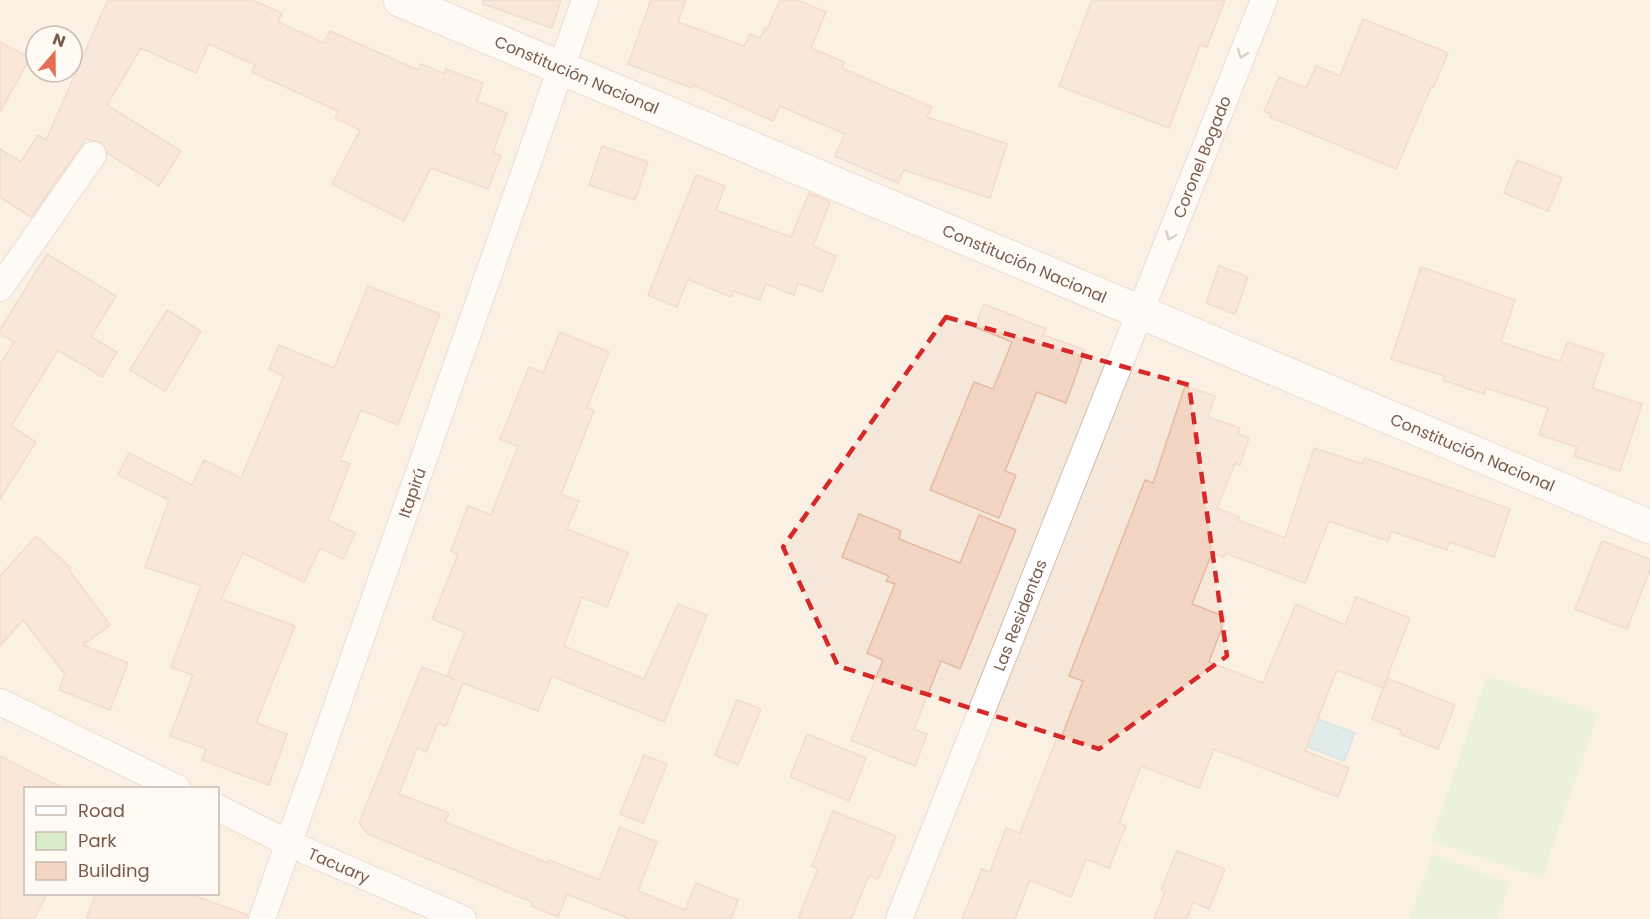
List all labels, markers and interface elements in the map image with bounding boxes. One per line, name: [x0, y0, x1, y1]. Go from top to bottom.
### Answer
north arrow: [24, 24, 84, 84]
text: N: [49, 28, 69, 53]
street label: Constitución Nacional: [491, 30, 663, 119]
one-way arrow: [1237, 48, 1249, 59]
street label: Coronel Bogado: [1167, 92, 1236, 222]
street label: Constitución Nacional: [939, 219, 1111, 308]
one-way arrow: [1165, 229, 1177, 240]
street label: Constitución Nacional: [1387, 407, 1558, 497]
street label: Itapirú: [392, 464, 431, 521]
street label: Las Residentas: [987, 556, 1052, 674]
legend: [24, 787, 219, 895]
text: Road: [78, 798, 125, 823]
text: Park: [78, 828, 117, 853]
street label: Tacuary: [305, 842, 374, 889]
text: Building: [78, 858, 150, 883]

